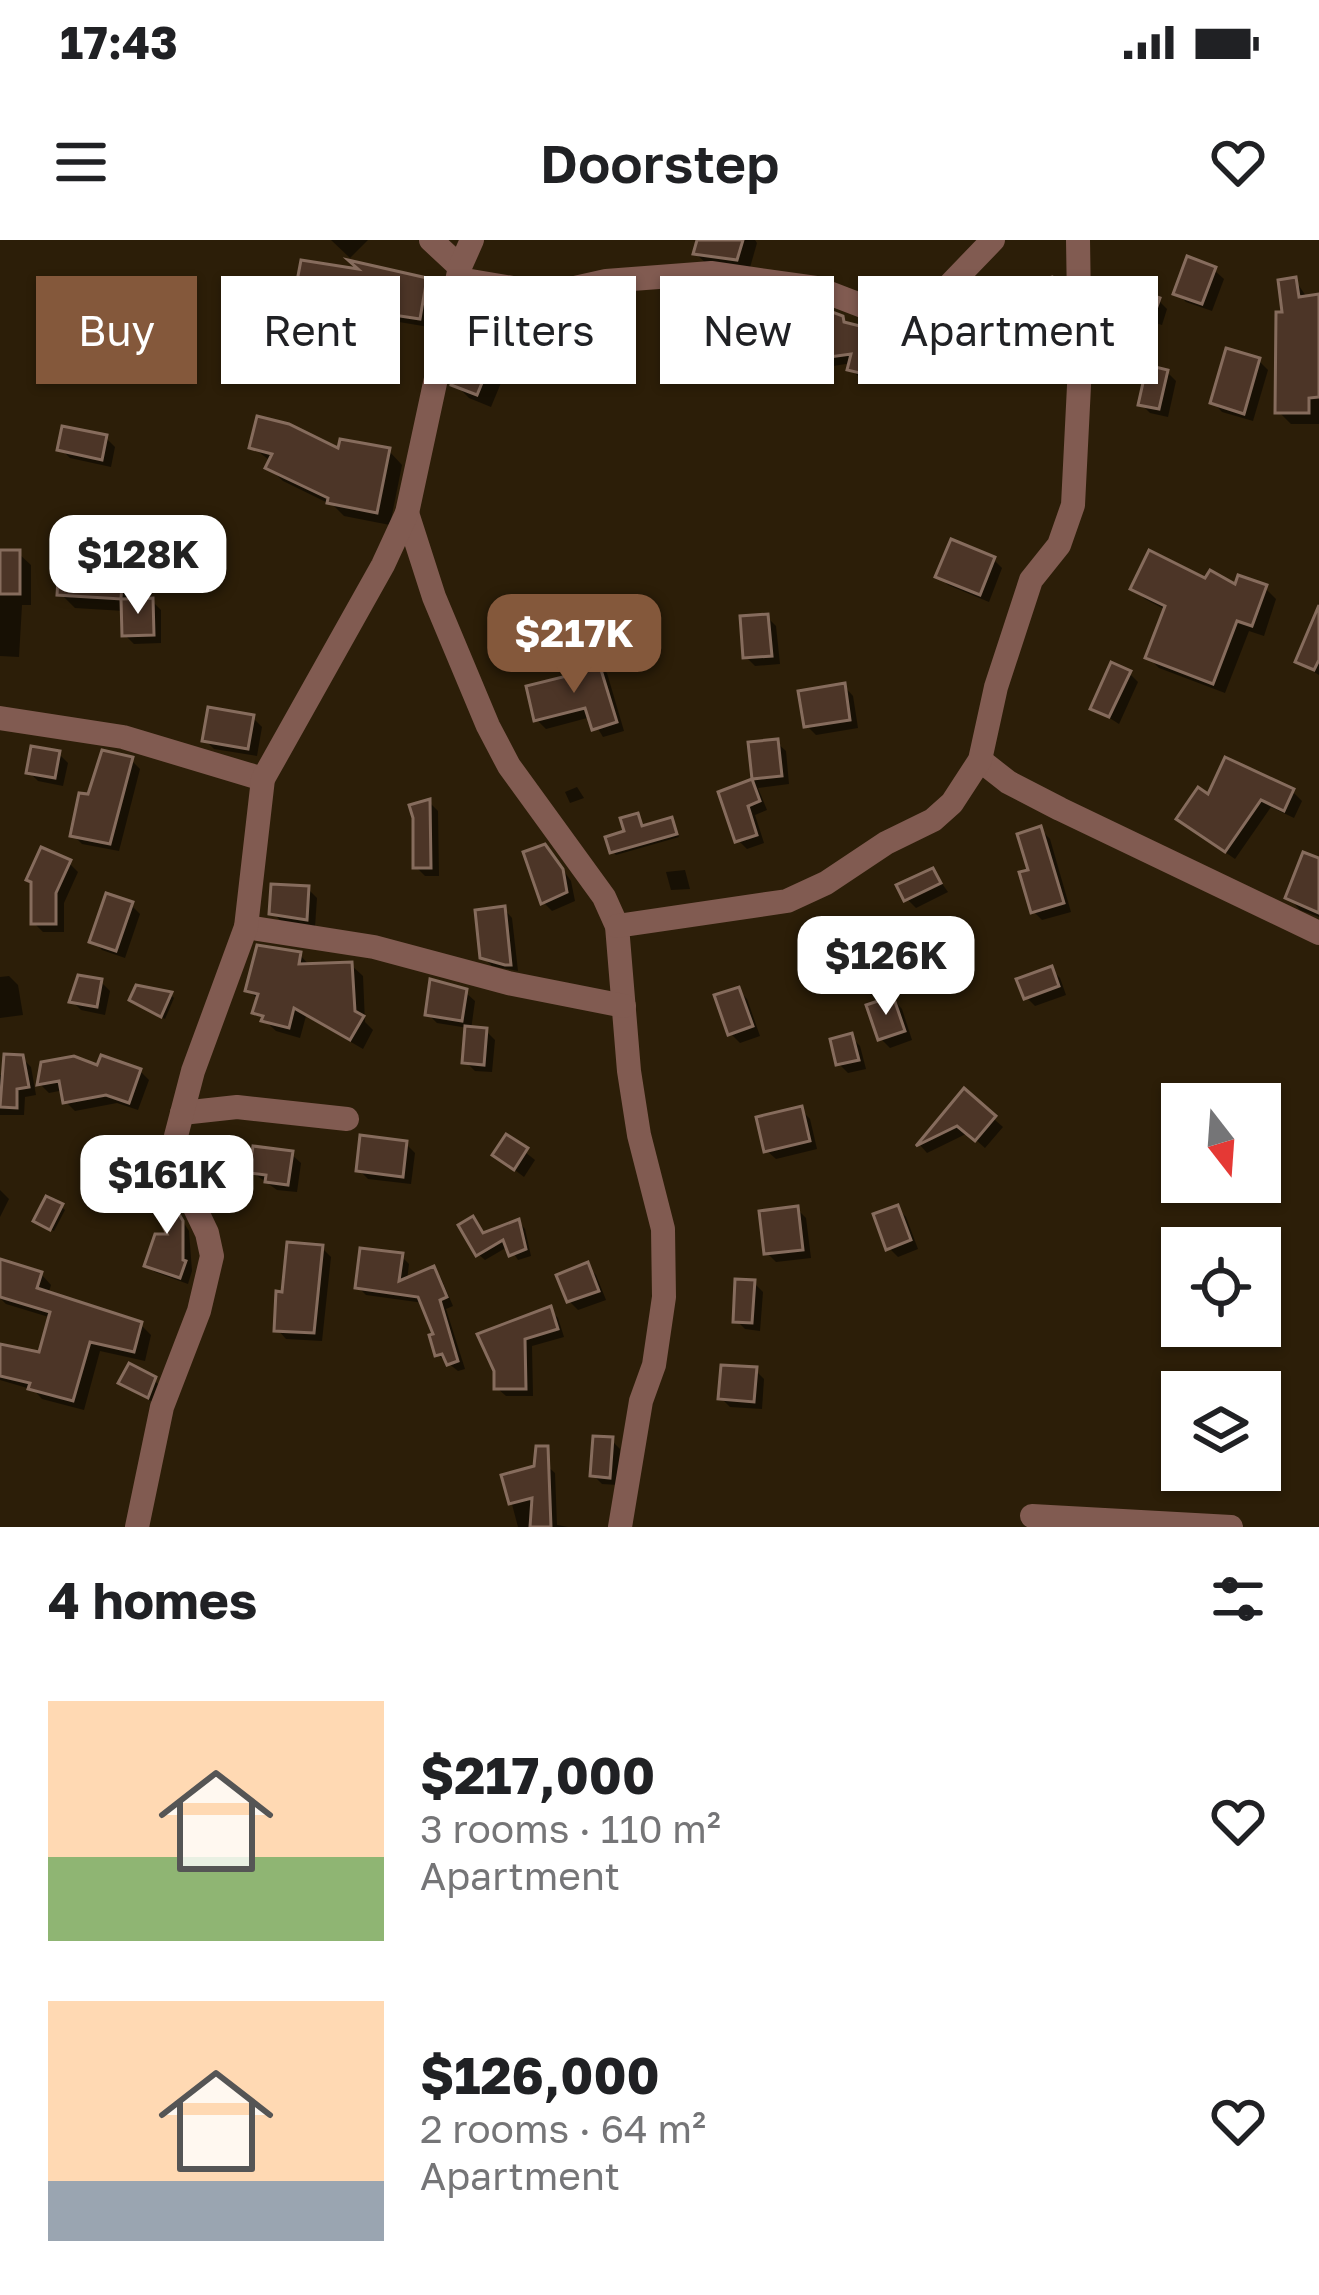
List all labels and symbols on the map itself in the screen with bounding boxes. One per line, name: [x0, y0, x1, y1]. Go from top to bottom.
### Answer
pin: $128K: [54, 515, 222, 617]
pin: $217K: [490, 594, 658, 696]
pin: $126K: [802, 916, 970, 1018]
north arrow: [1161, 1083, 1281, 1203]
pin: $161K: [83, 1135, 251, 1237]

